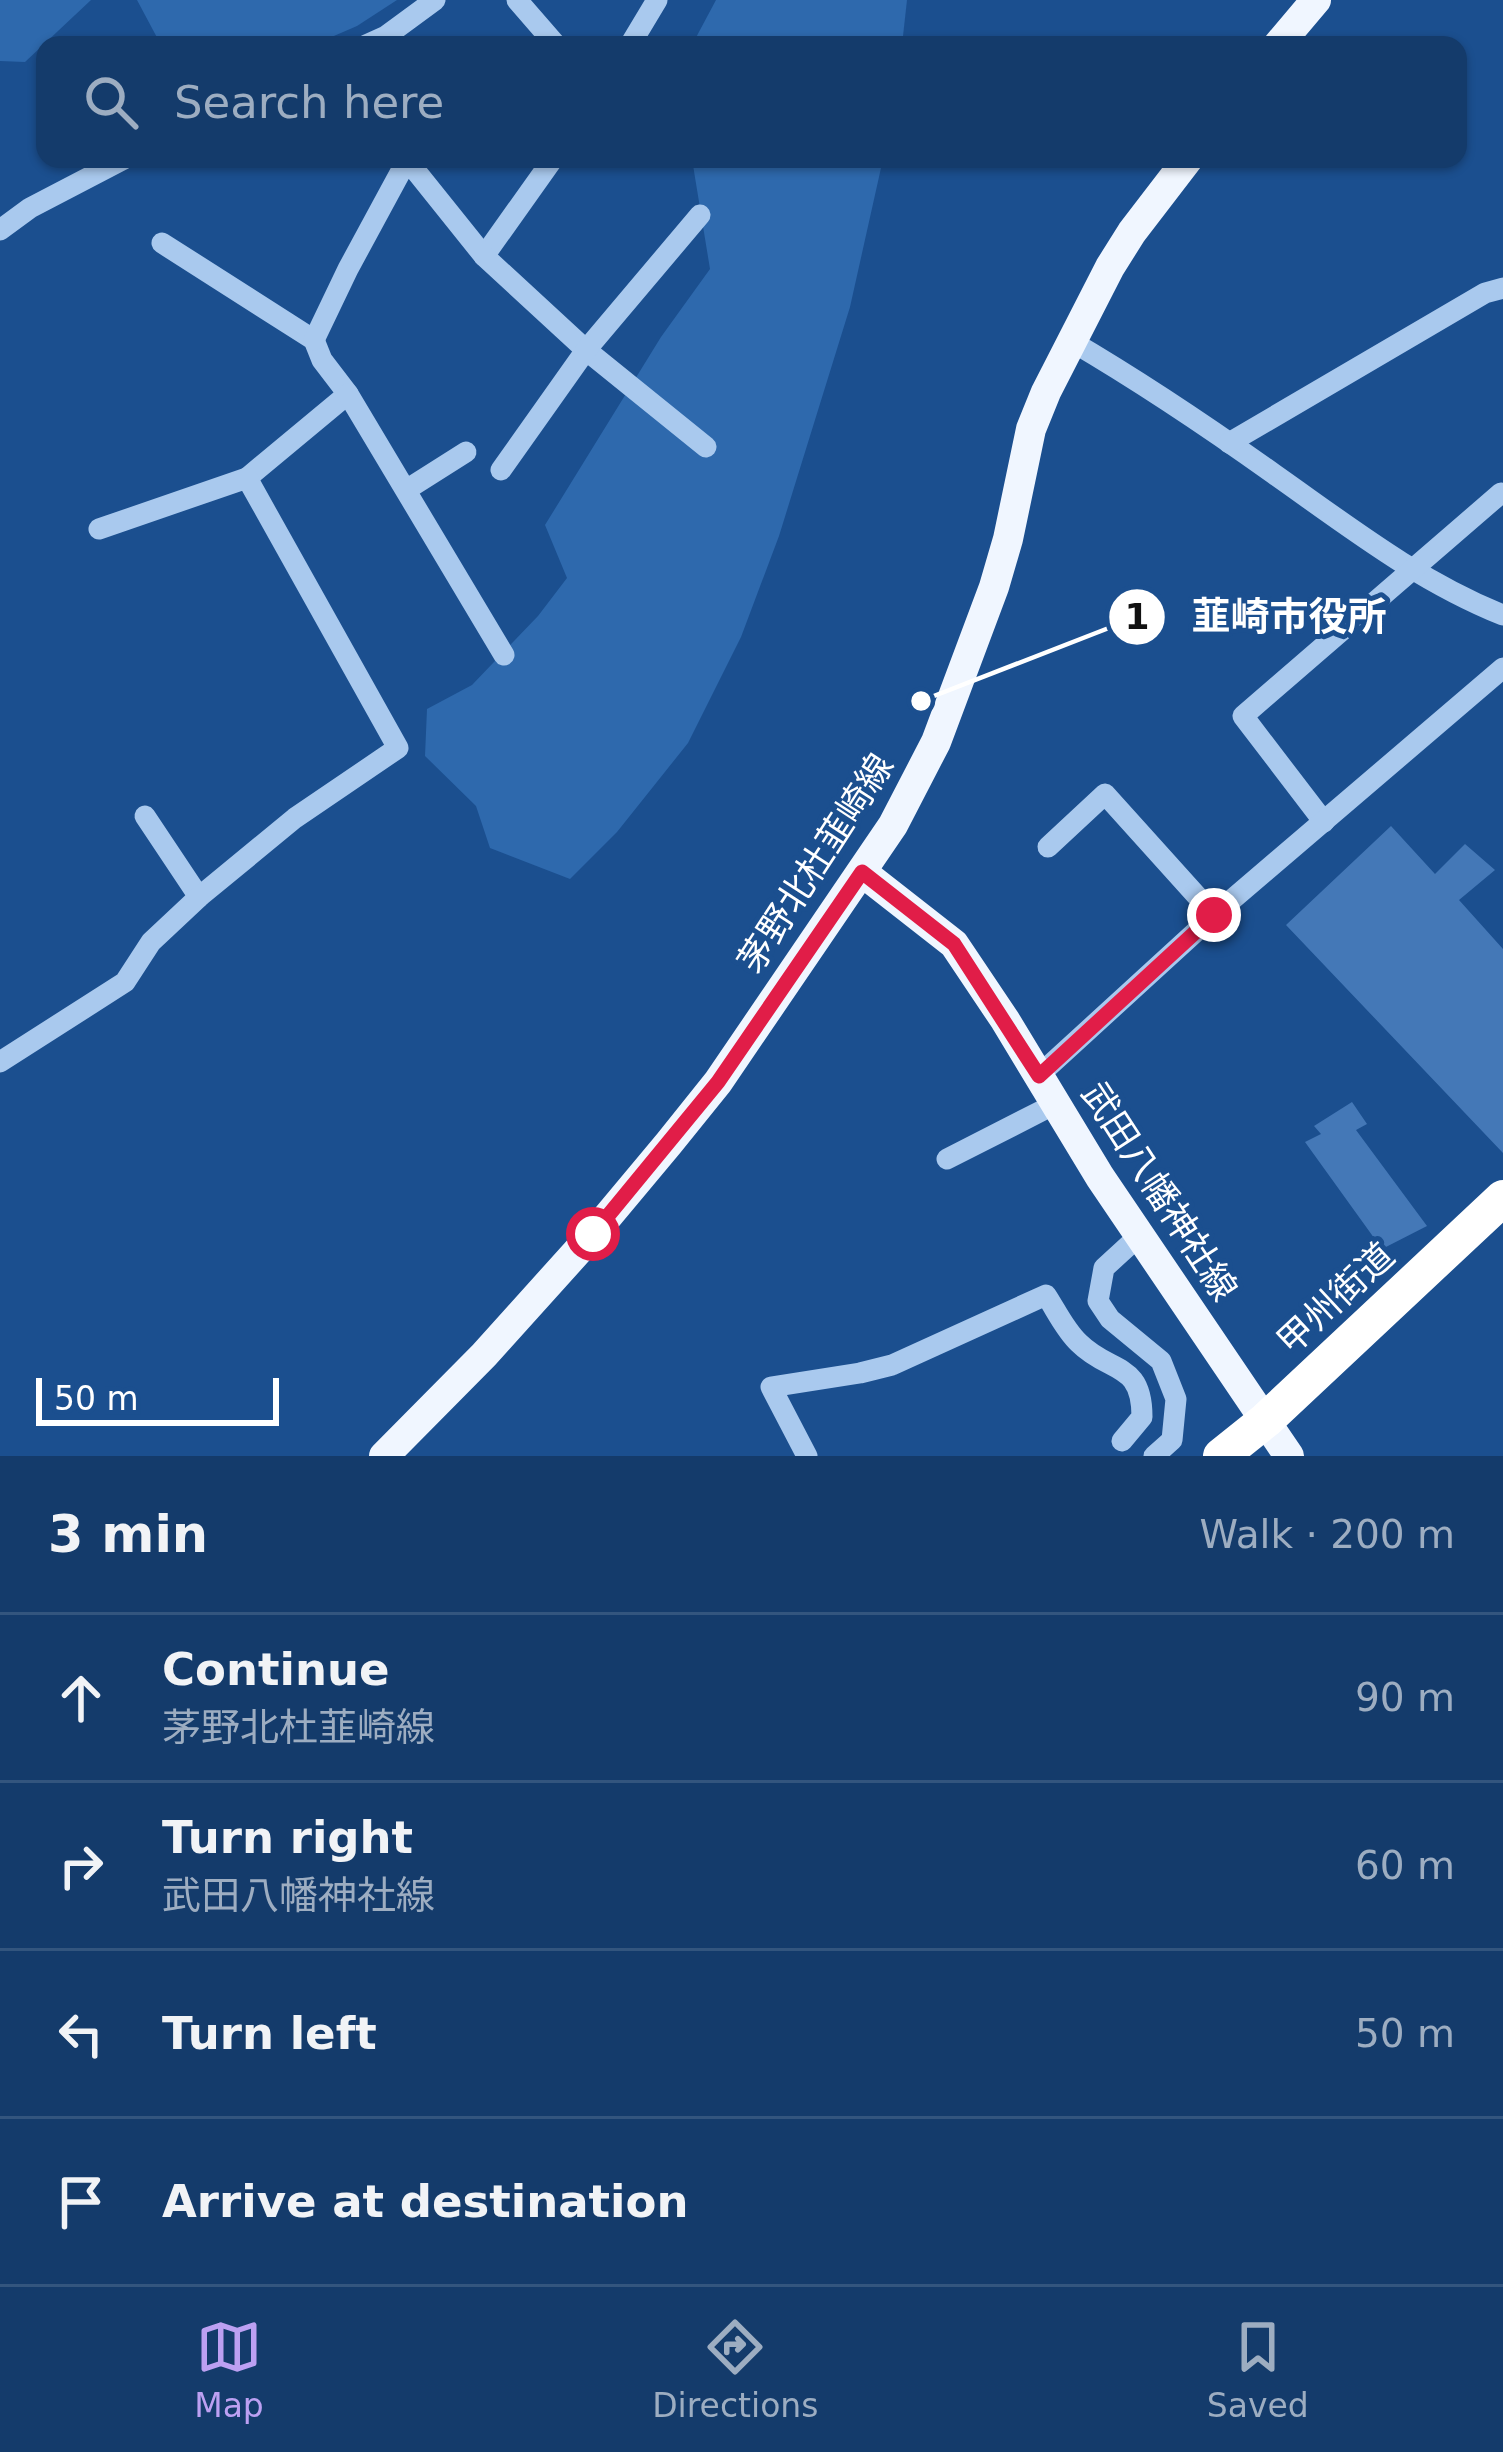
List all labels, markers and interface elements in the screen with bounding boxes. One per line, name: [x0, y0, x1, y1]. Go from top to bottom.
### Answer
search box: [36, 36, 1467, 168]
icon: search: [78, 69, 144, 135]
text: Search here: [174, 76, 444, 129]
callout: 韮崎市役所: [1107, 579, 1410, 654]
text: 韮崎市役所: [1191, 594, 1387, 639]
text: 1: [1124, 596, 1150, 637]
street label: 茅野北杜韮崎線: [730, 746, 901, 980]
route end: [1187, 888, 1241, 942]
street label: 武田八幡神社線: [1074, 1074, 1245, 1308]
route start: [566, 1207, 620, 1261]
street label: 甲州街道: [1269, 1234, 1402, 1362]
scale bar: [36, 1372, 279, 1425]
text: 50 m: [54, 1379, 139, 1418]
text: 3 min: [48, 1505, 208, 1564]
text: Walk · 200 m: [1200, 1512, 1455, 1557]
text: Continue: [162, 1643, 390, 1696]
icon: ahead: [48, 1665, 114, 1731]
text: 90 m: [1355, 1675, 1455, 1720]
text: 茅野北杜韮崎線: [162, 1705, 435, 1750]
text: Turn right: [162, 1811, 413, 1864]
icon: right: [48, 1833, 114, 1899]
text: 60 m: [1355, 1843, 1455, 1888]
text: 武田八幡神社線: [162, 1873, 435, 1918]
icon: left: [48, 2001, 114, 2067]
text: Turn left: [162, 2007, 377, 2060]
text: 50 m: [1355, 2011, 1455, 2056]
icon: arrive: [48, 2169, 114, 2235]
text: Arrive at destination: [162, 2175, 688, 2228]
tab: Map: [194, 2314, 264, 2425]
tab: Directions: [652, 2314, 818, 2425]
tab: Saved: [1207, 2314, 1309, 2425]

